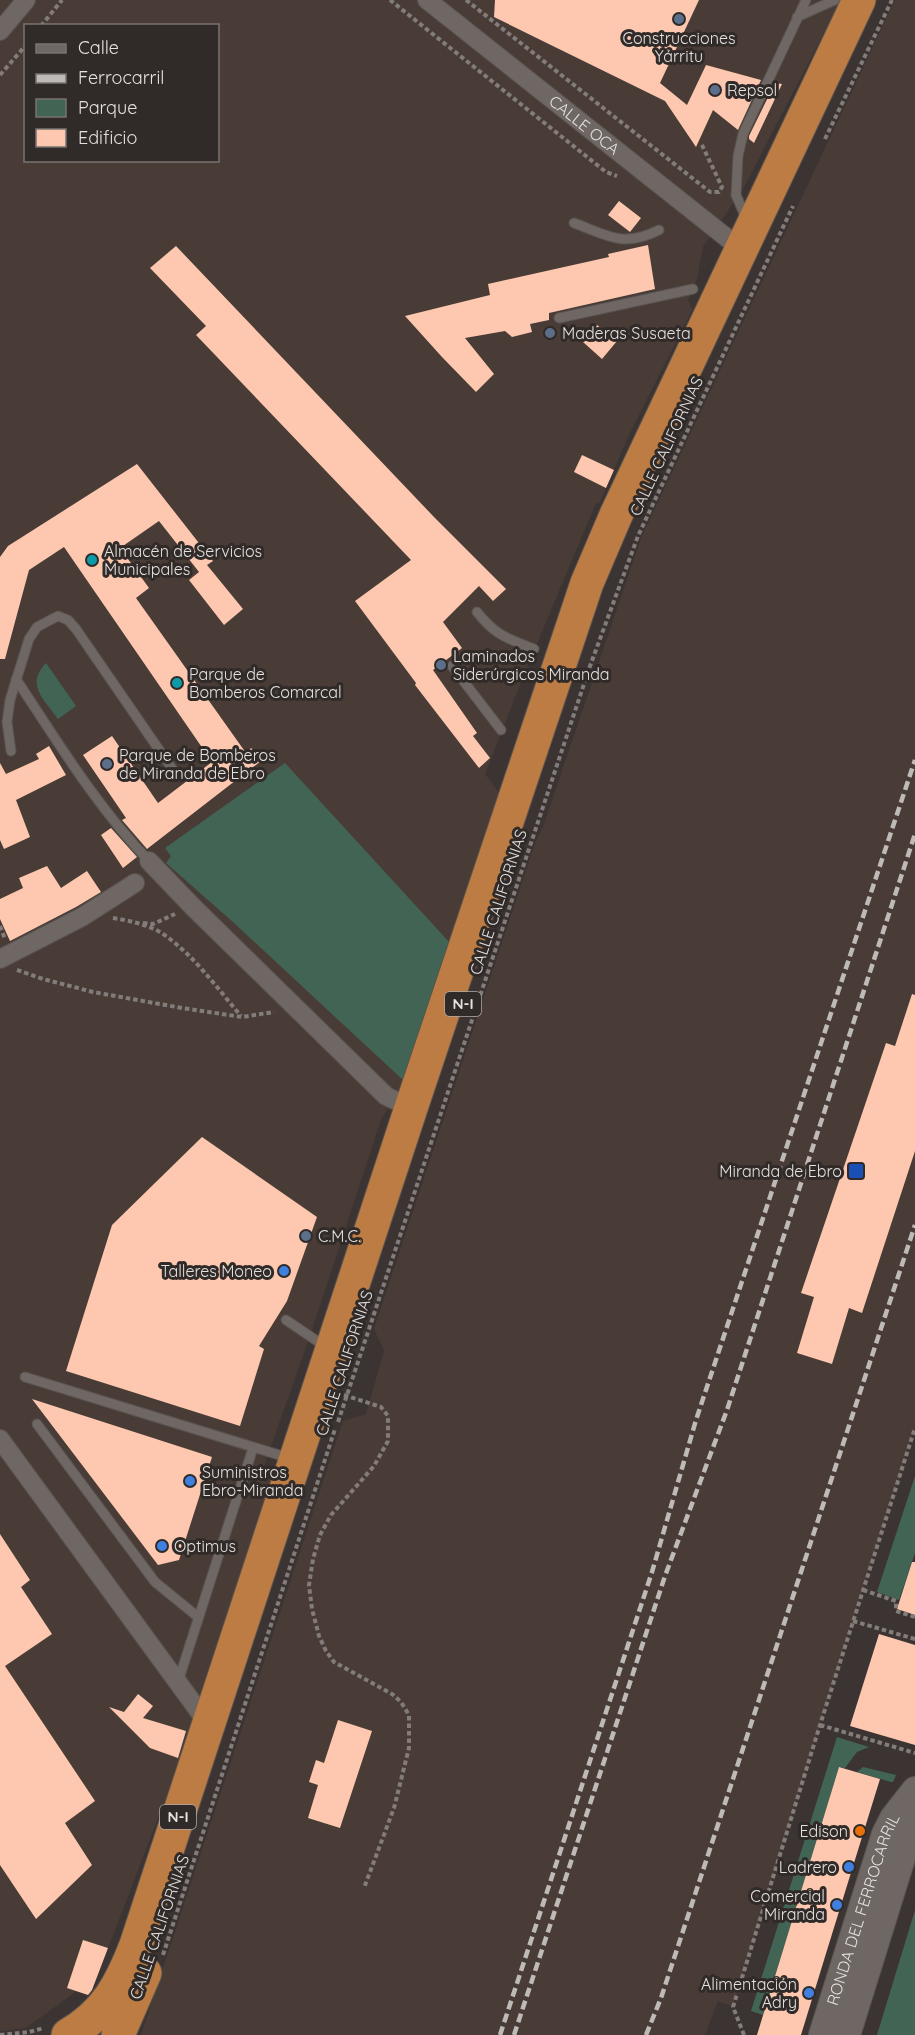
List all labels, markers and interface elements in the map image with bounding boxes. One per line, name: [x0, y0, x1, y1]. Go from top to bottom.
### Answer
marker: Construcciones Yárritu: [672, 12, 686, 26]
legend: [24, 24, 219, 162]
place label: Construcciones Yárritu: [622, 28, 736, 66]
text: Calle: [78, 36, 119, 59]
text: Ferrocarril: [78, 66, 165, 89]
place label: Repsol: [727, 80, 777, 100]
marker: Repsol: [708, 83, 722, 97]
street label: CALLE OCA: [545, 91, 624, 159]
text: Parque: [78, 96, 137, 119]
text: Edificio: [78, 126, 137, 149]
place label: Maderas Susaeta: [562, 323, 691, 343]
marker: Maderas Susaeta: [543, 326, 557, 340]
street label: CALLE CALIFORNIAS: [625, 373, 707, 519]
place label: Almacén de Servicios Municipales: [104, 541, 262, 579]
marker: Almacén de Servicios Municipales: [85, 553, 99, 567]
place label: Laminados Siderúrgicos Miranda: [453, 646, 610, 684]
marker: Laminados Siderúrgicos Miranda: [434, 658, 448, 672]
place label: Parque de Bomberos Comarcal: [189, 664, 342, 702]
marker: Parque de Bomberos Comarcal: [170, 676, 184, 690]
place label: Parque de Bomberos de Miranda de Ebro: [119, 745, 276, 783]
marker: Parque de Bomberos de Miranda de Ebro: [100, 757, 114, 771]
street label: CALLE CALIFORNIAS: [465, 827, 531, 977]
road number: N-I: [445, 992, 481, 1016]
place label: Miranda de Ebro: [719, 1161, 842, 1181]
marker: Miranda de Ebro: [847, 1162, 865, 1180]
place label: C.M.C.: [318, 1226, 361, 1246]
marker: C.M.C.: [299, 1229, 313, 1243]
place label: Talleres Moneo: [160, 1261, 272, 1281]
marker: Talleres Moneo: [277, 1264, 291, 1278]
street label: CALLE CALIFORNIAS: [311, 1288, 377, 1438]
place label: Suministros Ebro-Miranda: [202, 1462, 303, 1500]
marker: Suministros Ebro-Miranda: [183, 1474, 197, 1488]
place label: Optimus: [174, 1536, 236, 1556]
marker: Optimus: [155, 1539, 169, 1553]
road number: N-I: [160, 1805, 196, 1829]
street label: RONDA DEL FERROCARRIL: [822, 1810, 904, 2008]
place label: Edison: [799, 1821, 848, 1841]
marker: Edison: [853, 1824, 867, 1838]
street label: CALLE CALIFORNIAS: [125, 1852, 193, 2002]
place label: Ladrero: [779, 1857, 837, 1877]
marker: Ladrero: [842, 1860, 856, 1874]
place label: Comercial Miranda: [750, 1886, 825, 1924]
marker: Comercial Miranda: [830, 1898, 844, 1912]
place label: Alimentación Adry: [701, 1974, 797, 2012]
marker: Alimentación Adry: [802, 1986, 816, 2000]

